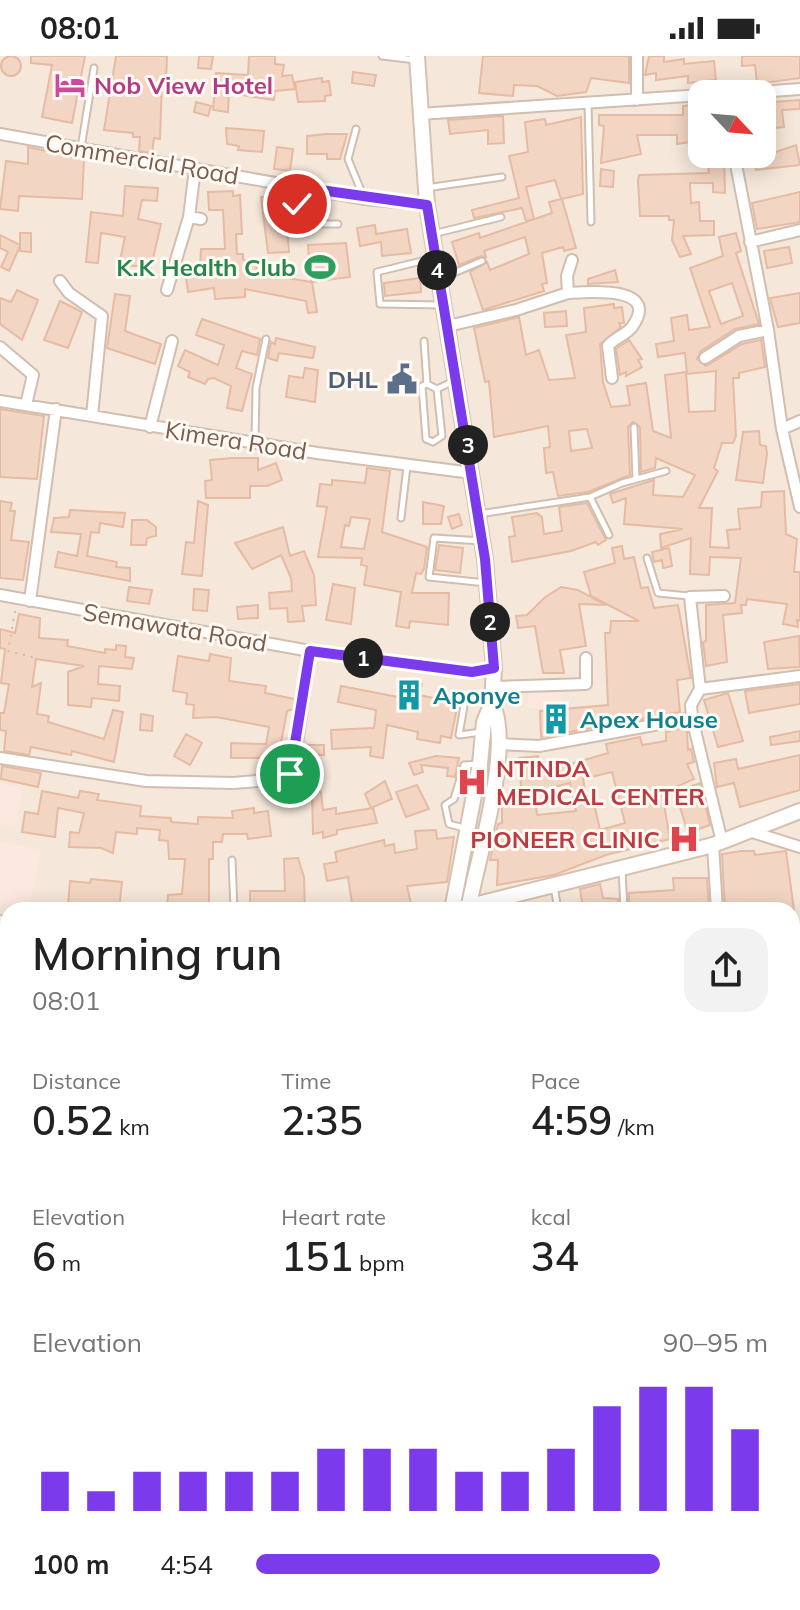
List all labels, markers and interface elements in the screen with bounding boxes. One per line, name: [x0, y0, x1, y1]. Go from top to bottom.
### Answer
text: 08:01: [40, 9, 119, 47]
hotel icon: Nob View Hotel: [53, 68, 87, 102]
place label: Nob View Hotel: [94, 70, 273, 100]
north arrow: [688, 80, 776, 168]
map controls: [688, 80, 776, 168]
street label: Commercial Road: [43, 127, 241, 191]
pin: [263, 170, 331, 238]
icon: check: [275, 182, 319, 226]
sports icon: K.K Health Club: [303, 250, 337, 284]
pin: 4: [417, 250, 457, 290]
place label: K.K Health Club: [116, 252, 296, 282]
text: 4: [430, 256, 444, 284]
public building icon: DHL: [385, 362, 419, 396]
place label: DHL: [328, 364, 378, 394]
street label: Kimera Road: [163, 414, 309, 466]
pin: 3: [448, 425, 488, 465]
text: 3: [461, 431, 475, 459]
street label: Semawata Road: [81, 596, 269, 658]
pin: 2: [470, 602, 510, 642]
text: 2: [483, 608, 497, 636]
pin: 1: [343, 638, 383, 678]
text: 1: [356, 644, 370, 672]
building icon: Aponye: [392, 678, 426, 712]
place label: Aponye: [433, 680, 520, 710]
building icon: Apex House: [539, 702, 573, 736]
place label: Apex House: [580, 704, 718, 734]
pin: [256, 740, 324, 808]
icon: arrive: [268, 752, 312, 796]
place label: NTINDA MEDICAL CENTER: [496, 753, 705, 811]
hospital icon: NTINDA MEDICAL CENTER: [455, 765, 489, 799]
hospital icon: PIONEER CLINIC: [667, 822, 701, 856]
place label: PIONEER CLINIC: [470, 824, 660, 854]
text: Morning run: [32, 926, 282, 981]
button: share: [684, 928, 768, 1012]
text: 08:01: [32, 984, 100, 1017]
text: Distance: [32, 1067, 121, 1095]
text: Time: [281, 1067, 331, 1095]
text: Pace: [531, 1067, 580, 1095]
text: 0.52: [32, 1095, 113, 1145]
text: 2:35: [281, 1095, 363, 1145]
text: 4:59: [531, 1095, 612, 1145]
text: km: [113, 1113, 150, 1141]
text: /km: [612, 1113, 655, 1141]
text: Elevation: [32, 1203, 125, 1231]
text: Heart rate: [281, 1203, 386, 1231]
text: kcal: [531, 1203, 571, 1231]
text: 6: [32, 1231, 56, 1281]
text: 151: [281, 1231, 353, 1281]
text: 34: [531, 1231, 579, 1281]
text: m: [56, 1249, 81, 1277]
text: bpm: [353, 1249, 405, 1277]
text: Elevation: [32, 1326, 142, 1359]
text: 90–95 m: [663, 1326, 768, 1359]
text: 100 m: [32, 1548, 109, 1581]
text: 4:54: [160, 1548, 213, 1581]

